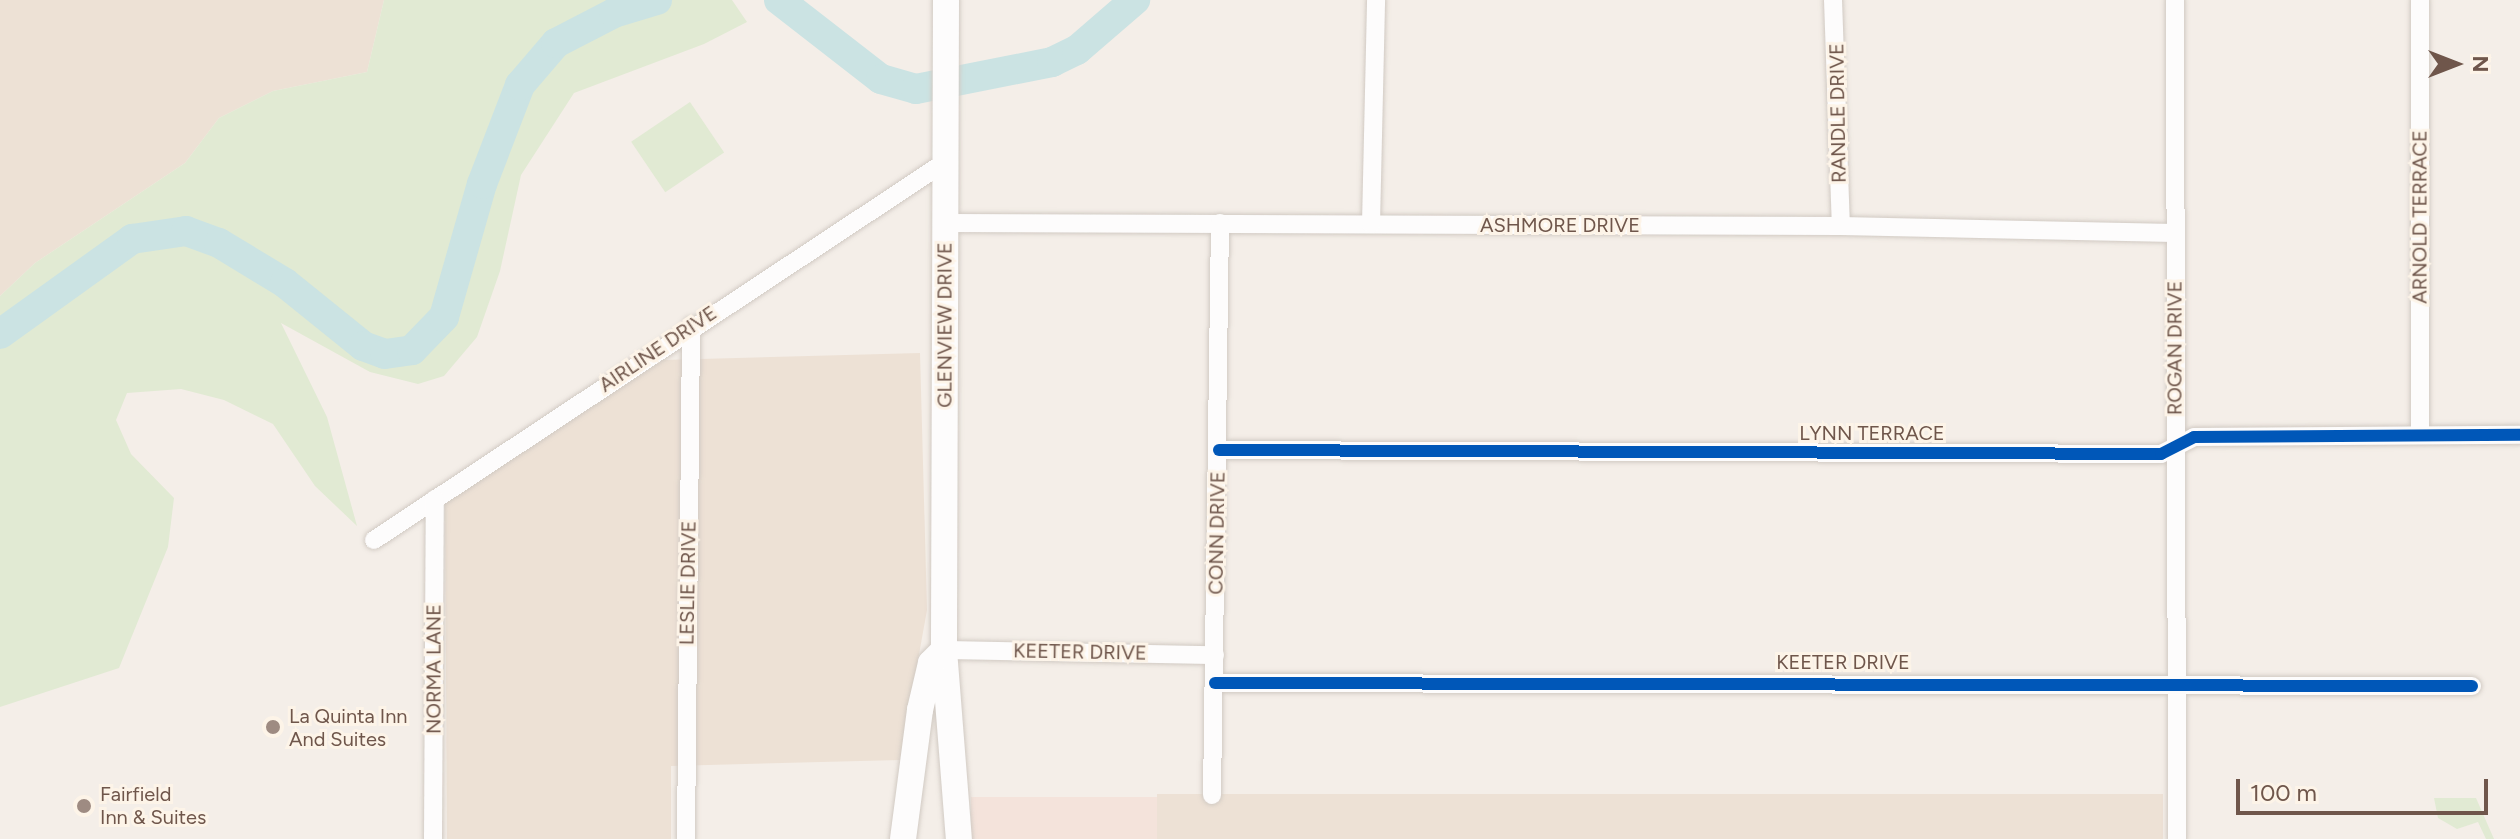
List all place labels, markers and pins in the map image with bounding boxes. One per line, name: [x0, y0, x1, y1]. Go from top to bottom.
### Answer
place label: La Quinta Inn And Suites: [289, 704, 407, 751]
marker: La Quinta Inn And Suites: [264, 718, 282, 736]
place label: Fairfield Inn & Suites: [100, 782, 206, 829]
marker: Fairfield Inn & Suites: [75, 797, 93, 815]

